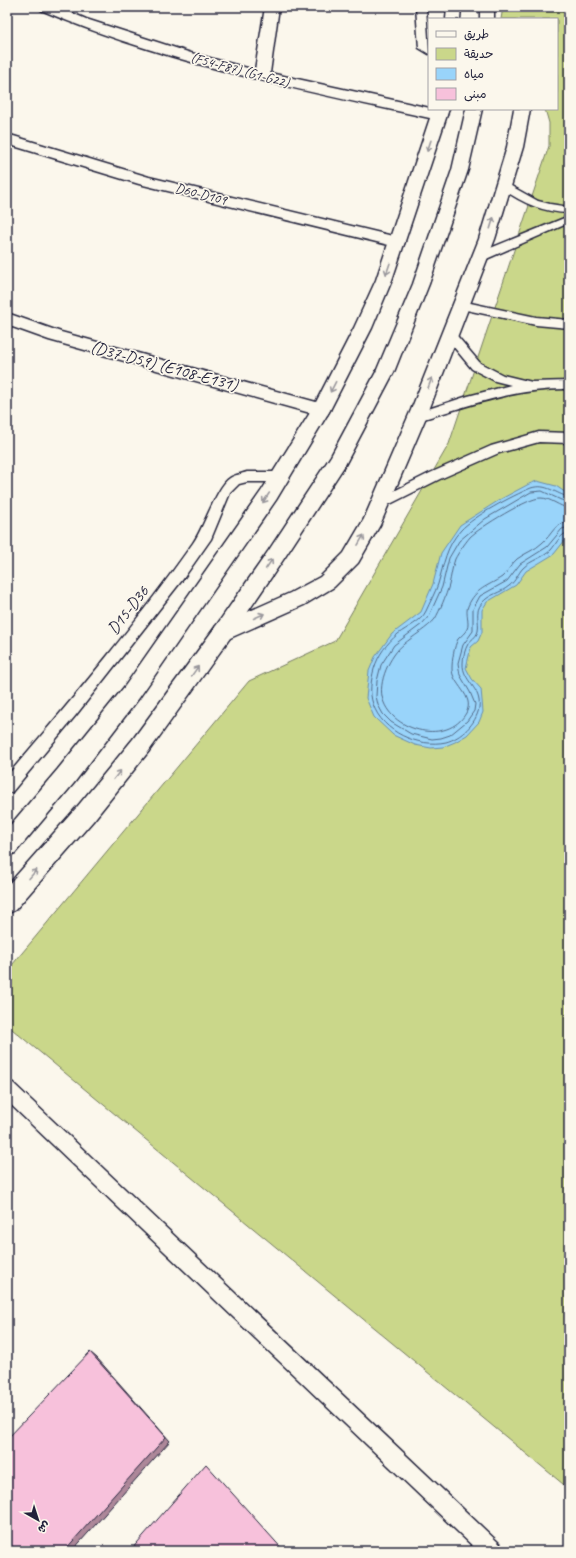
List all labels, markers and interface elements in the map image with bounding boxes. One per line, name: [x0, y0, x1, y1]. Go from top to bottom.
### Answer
legend: [428, 18, 558, 110]
text: طريق: [464, 26, 489, 42]
text: حديقة: [464, 46, 493, 62]
street label: (F54-F87) (G1-G22): [189, 49, 293, 92]
text: مياه: [464, 66, 484, 82]
text: مبنى: [464, 86, 487, 102]
one-way arrow: [425, 139, 432, 152]
street label: D60-D109: [174, 179, 230, 209]
one-way arrow: [489, 216, 496, 229]
one-way arrow: [383, 263, 391, 275]
street label: (D37-D59) (E108-E131): [88, 336, 241, 396]
one-way arrow: [427, 378, 435, 390]
one-way arrow: [329, 381, 336, 393]
one-way arrow: [262, 493, 270, 504]
one-way arrow: [357, 534, 365, 546]
one-way arrow: [265, 559, 273, 570]
street label: D15-D36: [103, 580, 154, 638]
one-way arrow: [253, 612, 265, 619]
one-way arrow: [191, 666, 199, 677]
one-way arrow: [112, 769, 121, 780]
one-way arrow: [28, 869, 37, 879]
north arrow: [18, 1500, 58, 1540]
text: ش: [35, 1519, 53, 1537]

